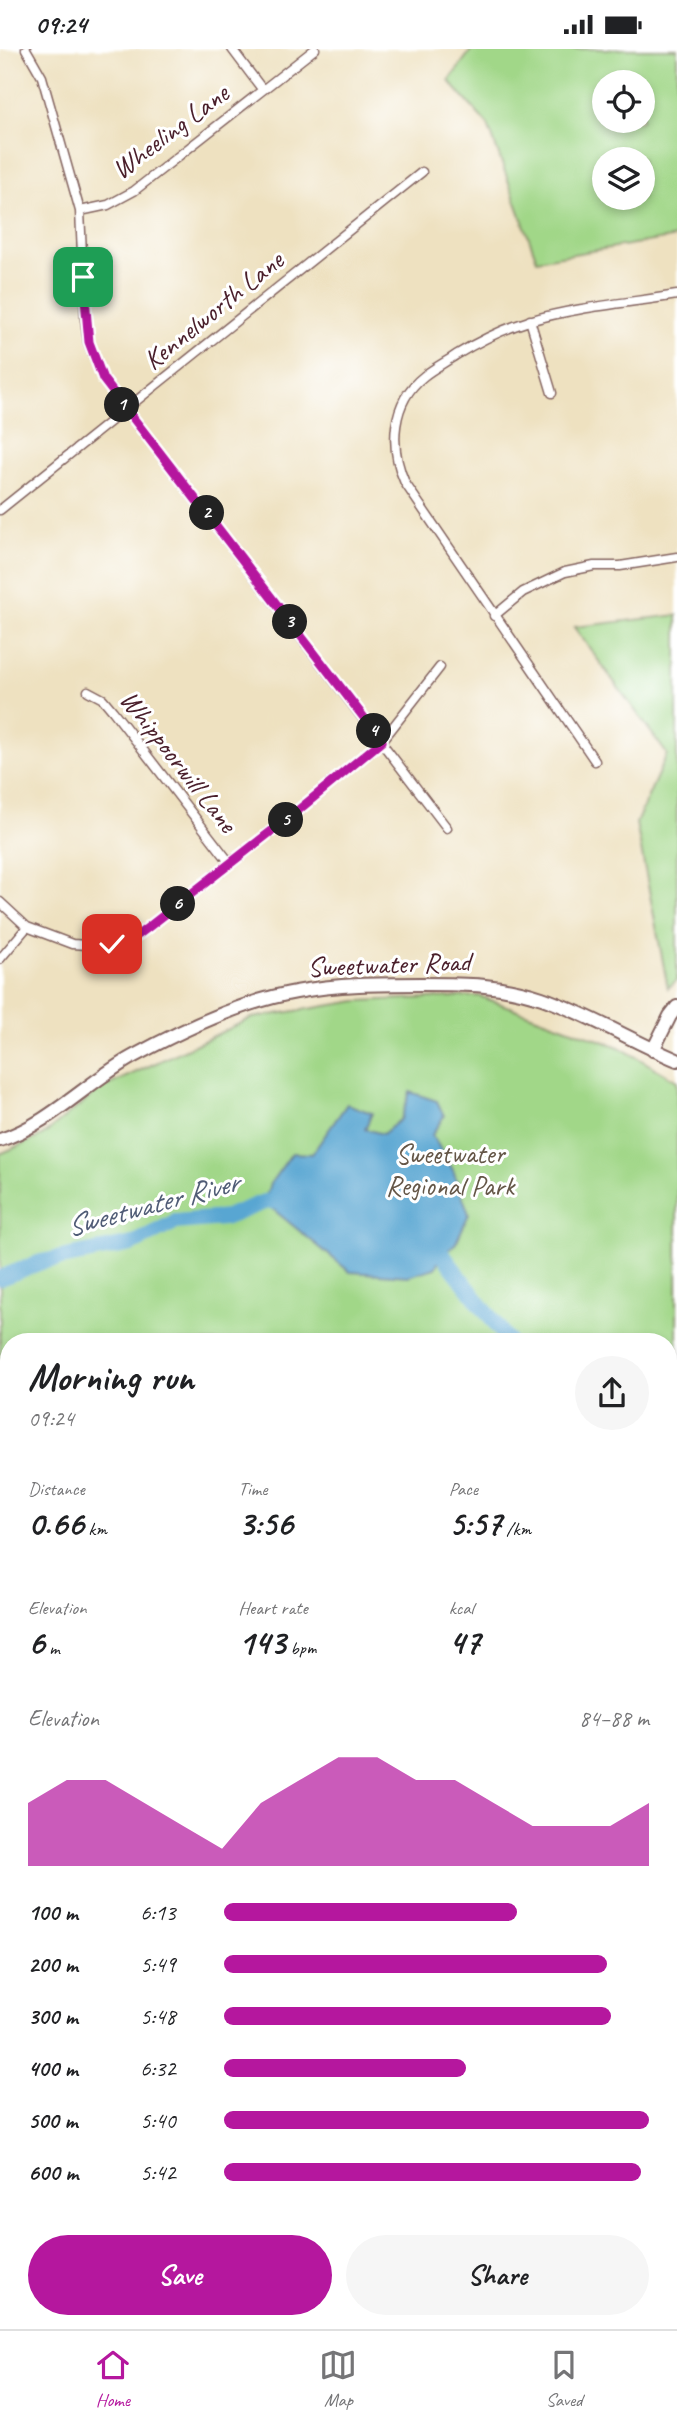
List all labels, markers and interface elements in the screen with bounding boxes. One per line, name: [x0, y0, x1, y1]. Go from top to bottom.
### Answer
text: 09:24: [35, 8, 87, 41]
map controls: [592, 70, 655, 210]
button: locate: [592, 70, 655, 133]
street label: Wheeling Lane: [105, 75, 237, 186]
button: layers: [592, 147, 655, 210]
street label: Kennelworth Lane: [136, 242, 292, 377]
pin: [53, 247, 113, 307]
icon: arrive: [64, 258, 102, 296]
pin: 1: [104, 387, 140, 423]
text: 1: [117, 392, 126, 416]
pin: 2: [190, 496, 224, 531]
text: 2: [202, 500, 211, 524]
pin: 3: [272, 605, 308, 639]
text: 3: [285, 609, 294, 633]
street label: Whippoorwill Lane: [113, 683, 247, 841]
pin: 4: [356, 713, 392, 749]
text: 4: [369, 718, 378, 742]
pin: 5: [268, 803, 304, 837]
text: 5: [281, 807, 290, 831]
pin: 6: [160, 887, 196, 921]
text: 6: [173, 891, 182, 915]
pin: [82, 914, 142, 974]
icon: check: [93, 925, 131, 963]
street label: Sweetwater Road: [307, 944, 475, 984]
park label: Sweetwater Regional Park: [386, 1136, 516, 1203]
water label: Sweetwater River: [62, 1161, 247, 1245]
text: Morning run: [28, 1354, 194, 1401]
button: share: [575, 1356, 649, 1430]
text: 09:24: [28, 1404, 74, 1433]
text: Distance: [28, 1477, 85, 1501]
text: Time: [238, 1477, 267, 1501]
text: Pace: [449, 1477, 478, 1501]
text: 0.66: [28, 1501, 84, 1546]
text: 3:56: [238, 1501, 293, 1546]
text: 5:57: [449, 1501, 502, 1546]
text: km: [84, 1517, 107, 1541]
text: /km: [502, 1517, 531, 1541]
text: Elevation: [28, 1596, 86, 1620]
text: Heart rate: [238, 1596, 308, 1620]
text: kcal: [449, 1596, 474, 1620]
text: 6: [28, 1620, 45, 1665]
text: 143: [238, 1620, 286, 1665]
text: 47: [449, 1620, 480, 1665]
text: m: [45, 1636, 60, 1660]
text: bpm: [286, 1636, 316, 1660]
text: Elevation: [28, 1704, 99, 1733]
text: 84–88 m: [579, 1704, 649, 1733]
text: 100 m: [28, 1898, 78, 1927]
text: 6:13: [140, 1898, 176, 1927]
text: 200 m: [28, 1950, 78, 1979]
text: 5:49: [140, 1950, 176, 1979]
text: 300 m: [28, 2002, 78, 2031]
text: 5:48: [140, 2002, 176, 2031]
text: 400 m: [28, 2054, 78, 2083]
text: 6:32: [140, 2054, 176, 2083]
text: 500 m: [28, 2106, 77, 2135]
text: 5:40: [140, 2106, 176, 2135]
text: 600 m: [28, 2158, 78, 2187]
text: 5:42: [140, 2158, 176, 2187]
button: Save: [28, 2235, 332, 2315]
button: Share: [346, 2235, 649, 2315]
tab: Home: [94, 2346, 132, 2412]
tab: Map: [319, 2346, 357, 2412]
tab: Saved: [545, 2346, 583, 2412]

